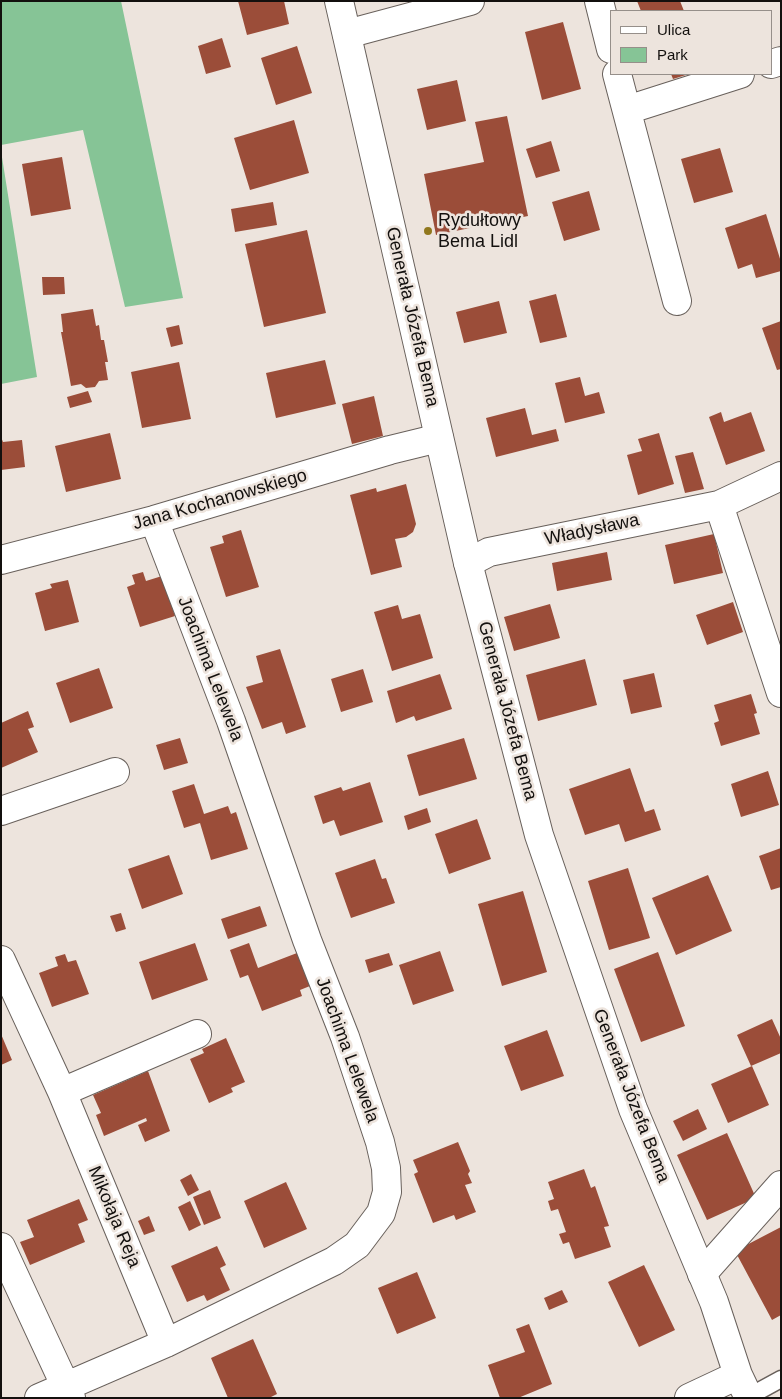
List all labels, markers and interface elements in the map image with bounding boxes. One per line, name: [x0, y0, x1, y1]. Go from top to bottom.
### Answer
legend: [610, 10, 772, 75]
text: Ulica: [657, 21, 690, 38]
text: Park: [657, 46, 688, 63]
place label: Rydułtowy Bema Lidl: [438, 210, 521, 252]
street label: Generała Józefa Bema: [381, 225, 443, 409]
marker: Rydułtowy Bema Lidl: [422, 225, 434, 237]
street label: Jana Kochanowskiego: [130, 465, 310, 535]
street label: Władysława: [543, 509, 641, 551]
street label: Joachima Lelewela: [172, 594, 248, 744]
street label: Generała Józefa Bema: [473, 619, 541, 803]
street label: Joachima Lelewela: [311, 974, 383, 1126]
street label: Generała Józefa Bema: [588, 1006, 674, 1186]
street label: Mikołaja Reja: [83, 1163, 145, 1271]

